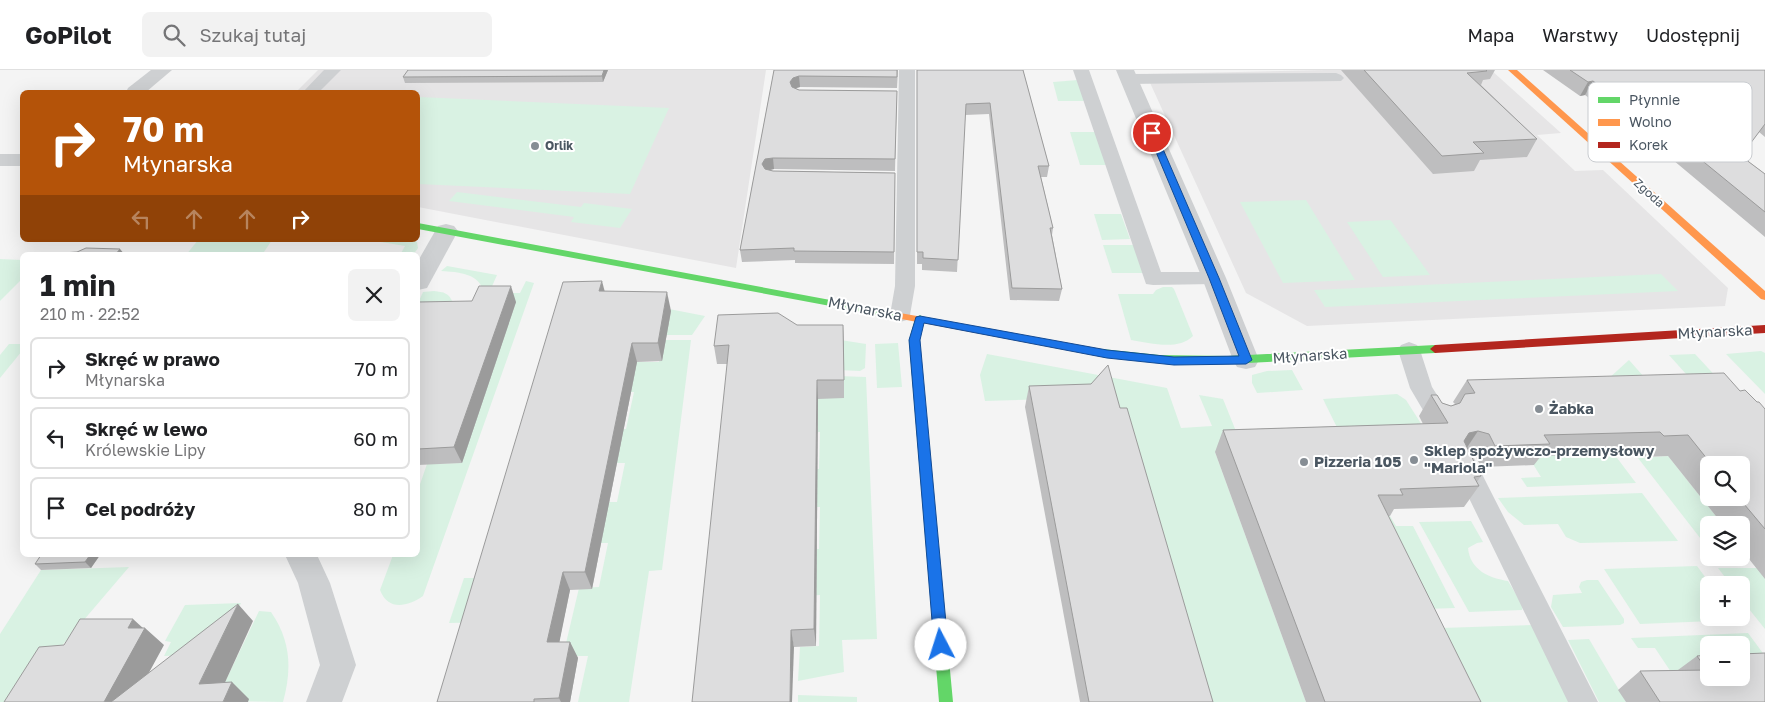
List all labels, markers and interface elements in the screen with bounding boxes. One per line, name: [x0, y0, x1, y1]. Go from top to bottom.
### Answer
search box: [142, 12, 492, 57]
text: GoPilot: [25, 20, 112, 49]
icon: search: [160, 21, 188, 49]
text: Szukaj tutaj: [200, 23, 306, 46]
text: Mapa: [1467, 24, 1514, 46]
text: Warstwy: [1542, 24, 1618, 46]
text: Udostępnij: [1646, 24, 1740, 46]
legend: [1588, 82, 1752, 162]
text: Płynnie: [1629, 91, 1680, 108]
text: 70 m: [123, 108, 204, 150]
icon: right: [40, 110, 105, 175]
pin: [1131, 112, 1173, 154]
text: Wolno: [1629, 113, 1672, 130]
icon: arrive: [1138, 119, 1166, 147]
text: Korek: [1629, 136, 1668, 153]
place label: Orlik: [545, 138, 573, 153]
marker: Orlik: [529, 140, 541, 152]
text: Młynarska: [123, 150, 233, 177]
street label: Zgoda: [1631, 175, 1668, 210]
icon: left: [127, 205, 155, 233]
icon: ahead: [180, 205, 208, 233]
icon: ahead: [233, 205, 261, 233]
icon: right: [286, 205, 314, 233]
text: 1 min: [40, 267, 116, 303]
button: close: [348, 269, 400, 321]
street label: Młynarska: [827, 292, 904, 324]
text: 210 m · 22:52: [40, 304, 140, 324]
street label: Młynarska: [1677, 320, 1753, 342]
street label: Młynarska: [1272, 343, 1348, 367]
text: Skręć w prawo: [85, 347, 220, 370]
icon: right: [42, 354, 70, 382]
text: 70 m: [355, 357, 398, 380]
text: Młynarska: [85, 370, 165, 390]
place label: Żabka: [1549, 399, 1594, 417]
marker: Żabka: [1533, 403, 1545, 415]
text: Skręć w lewo: [85, 417, 208, 440]
icon: left: [42, 424, 70, 452]
text: 60 m: [353, 427, 398, 450]
text: Królewskie Lipy: [85, 440, 206, 460]
place label: Sklep spożywczo-przemysłowy "Mariola": [1424, 441, 1655, 476]
place label: Pizzeria 105: [1314, 452, 1401, 470]
marker: Sklep spożywczo-przemysłowy "Mariola": [1408, 454, 1420, 466]
marker: Pizzeria 105: [1298, 456, 1310, 468]
map controls: [1700, 456, 1750, 686]
button: search: [1700, 456, 1750, 506]
icon: arrive: [42, 494, 70, 522]
text: Cel podróży: [85, 497, 195, 520]
text: 80 m: [353, 497, 398, 520]
button: layers: [1700, 516, 1750, 566]
button: +: [1700, 576, 1750, 626]
position arrow: [914, 618, 966, 670]
button: −: [1700, 636, 1750, 686]

